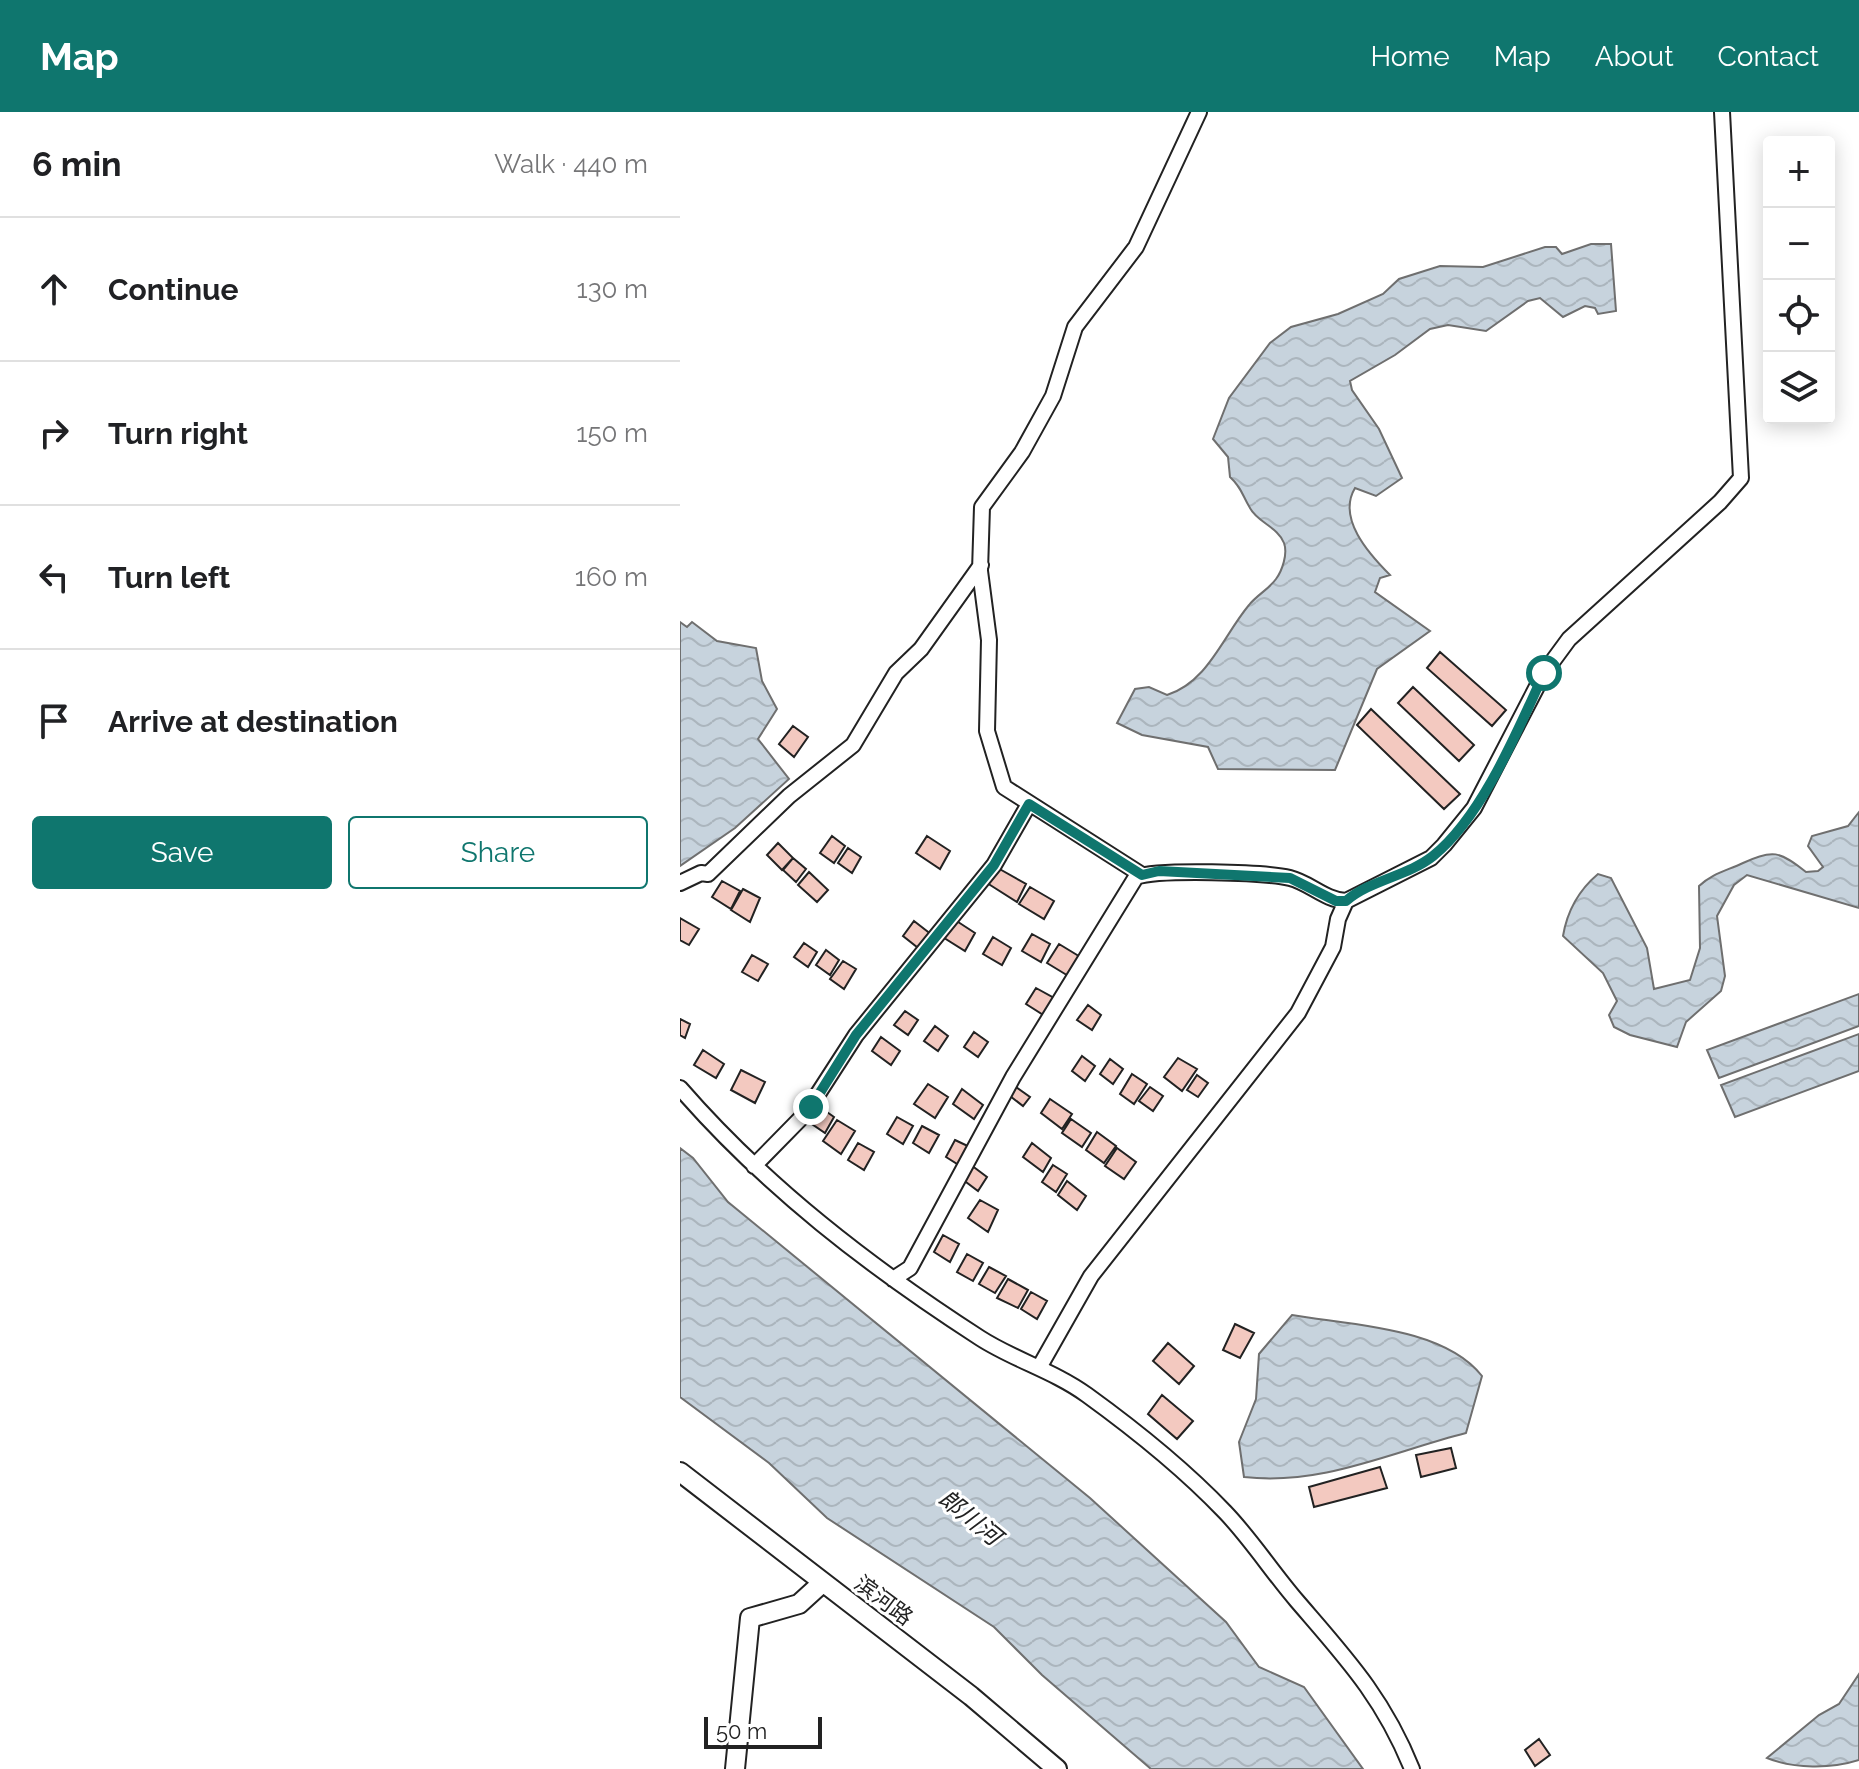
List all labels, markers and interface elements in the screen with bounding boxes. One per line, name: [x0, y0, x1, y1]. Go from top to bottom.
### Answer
text: Map: [40, 34, 119, 79]
text: Home: [1370, 40, 1450, 73]
text: Map: [1494, 40, 1551, 73]
text: About: [1595, 40, 1674, 73]
text: Contact: [1718, 40, 1819, 73]
map controls: [1763, 136, 1835, 424]
button: +: [1763, 136, 1835, 208]
text: 6 min: [32, 144, 122, 184]
text: Walk · 440 m: [494, 149, 648, 179]
button: −: [1763, 208, 1835, 280]
icon: ahead: [32, 267, 76, 311]
text: Continue: [108, 272, 239, 307]
text: 130 m: [577, 274, 648, 304]
button: locate: [1763, 280, 1835, 352]
button: layers: [1763, 352, 1835, 424]
icon: right: [32, 411, 76, 455]
text: Turn right: [108, 416, 248, 451]
text: 150 m: [576, 418, 648, 448]
icon: left: [32, 555, 76, 599]
text: Turn left: [108, 560, 230, 595]
text: 160 m: [575, 562, 648, 592]
route start: [1526, 655, 1562, 691]
icon: arrive: [32, 699, 76, 743]
text: Arrive at destination: [108, 704, 398, 739]
button: Save: [32, 816, 332, 889]
button: Share: [348, 816, 648, 889]
route end: [793, 1089, 829, 1125]
water label: 郎川河: [933, 1483, 1010, 1553]
street label: 滨河路: [850, 1570, 918, 1630]
scale bar: [704, 1713, 822, 1749]
text: 50 m: [716, 1718, 767, 1744]

